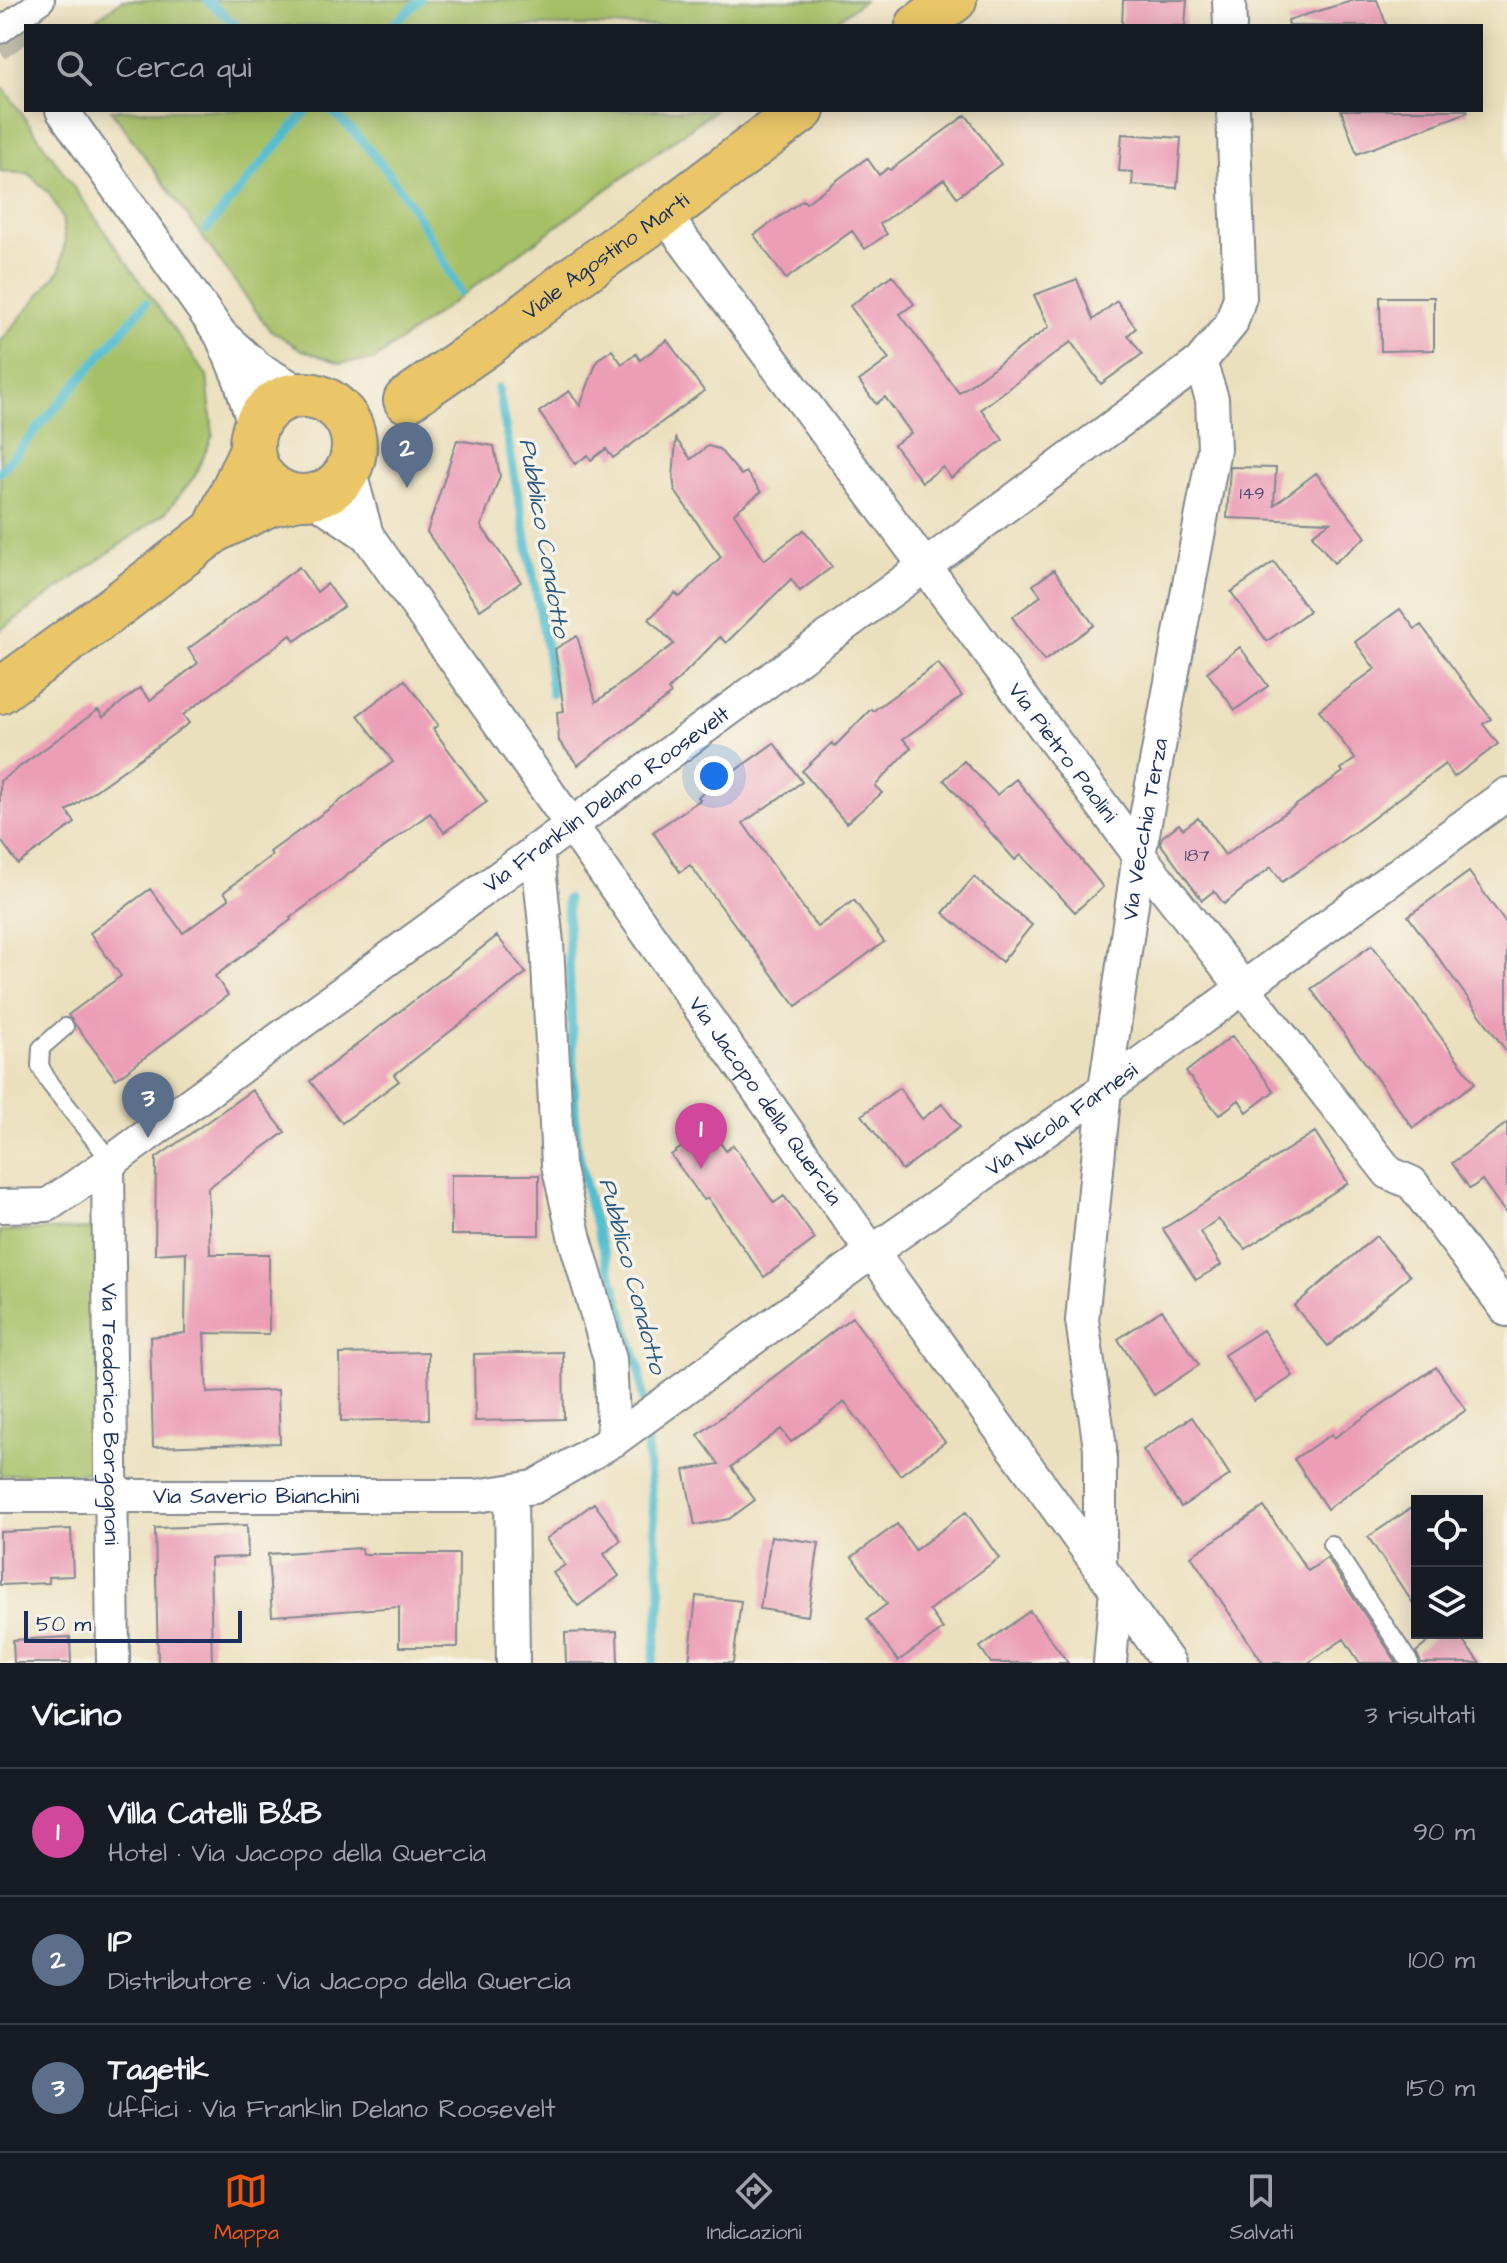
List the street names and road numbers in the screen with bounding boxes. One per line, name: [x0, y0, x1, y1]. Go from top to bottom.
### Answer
street label: Viale Agostino Marti: [515, 185, 695, 327]
street label: Via Pietro Paolini: [1001, 676, 1125, 829]
street label: Via Franklin Delano Roosevelt: [476, 699, 736, 900]
street label: Via Vecchia Terza: [1114, 736, 1176, 923]
street label: Via Jacopo della Quercia: [681, 990, 850, 1212]
street label: Via Nicola Farnesi: [979, 1055, 1144, 1184]
street label: Via Teodorico Borgognoni: [94, 1283, 127, 1545]
street label: Via Saverio Bianchini: [153, 1481, 359, 1512]

